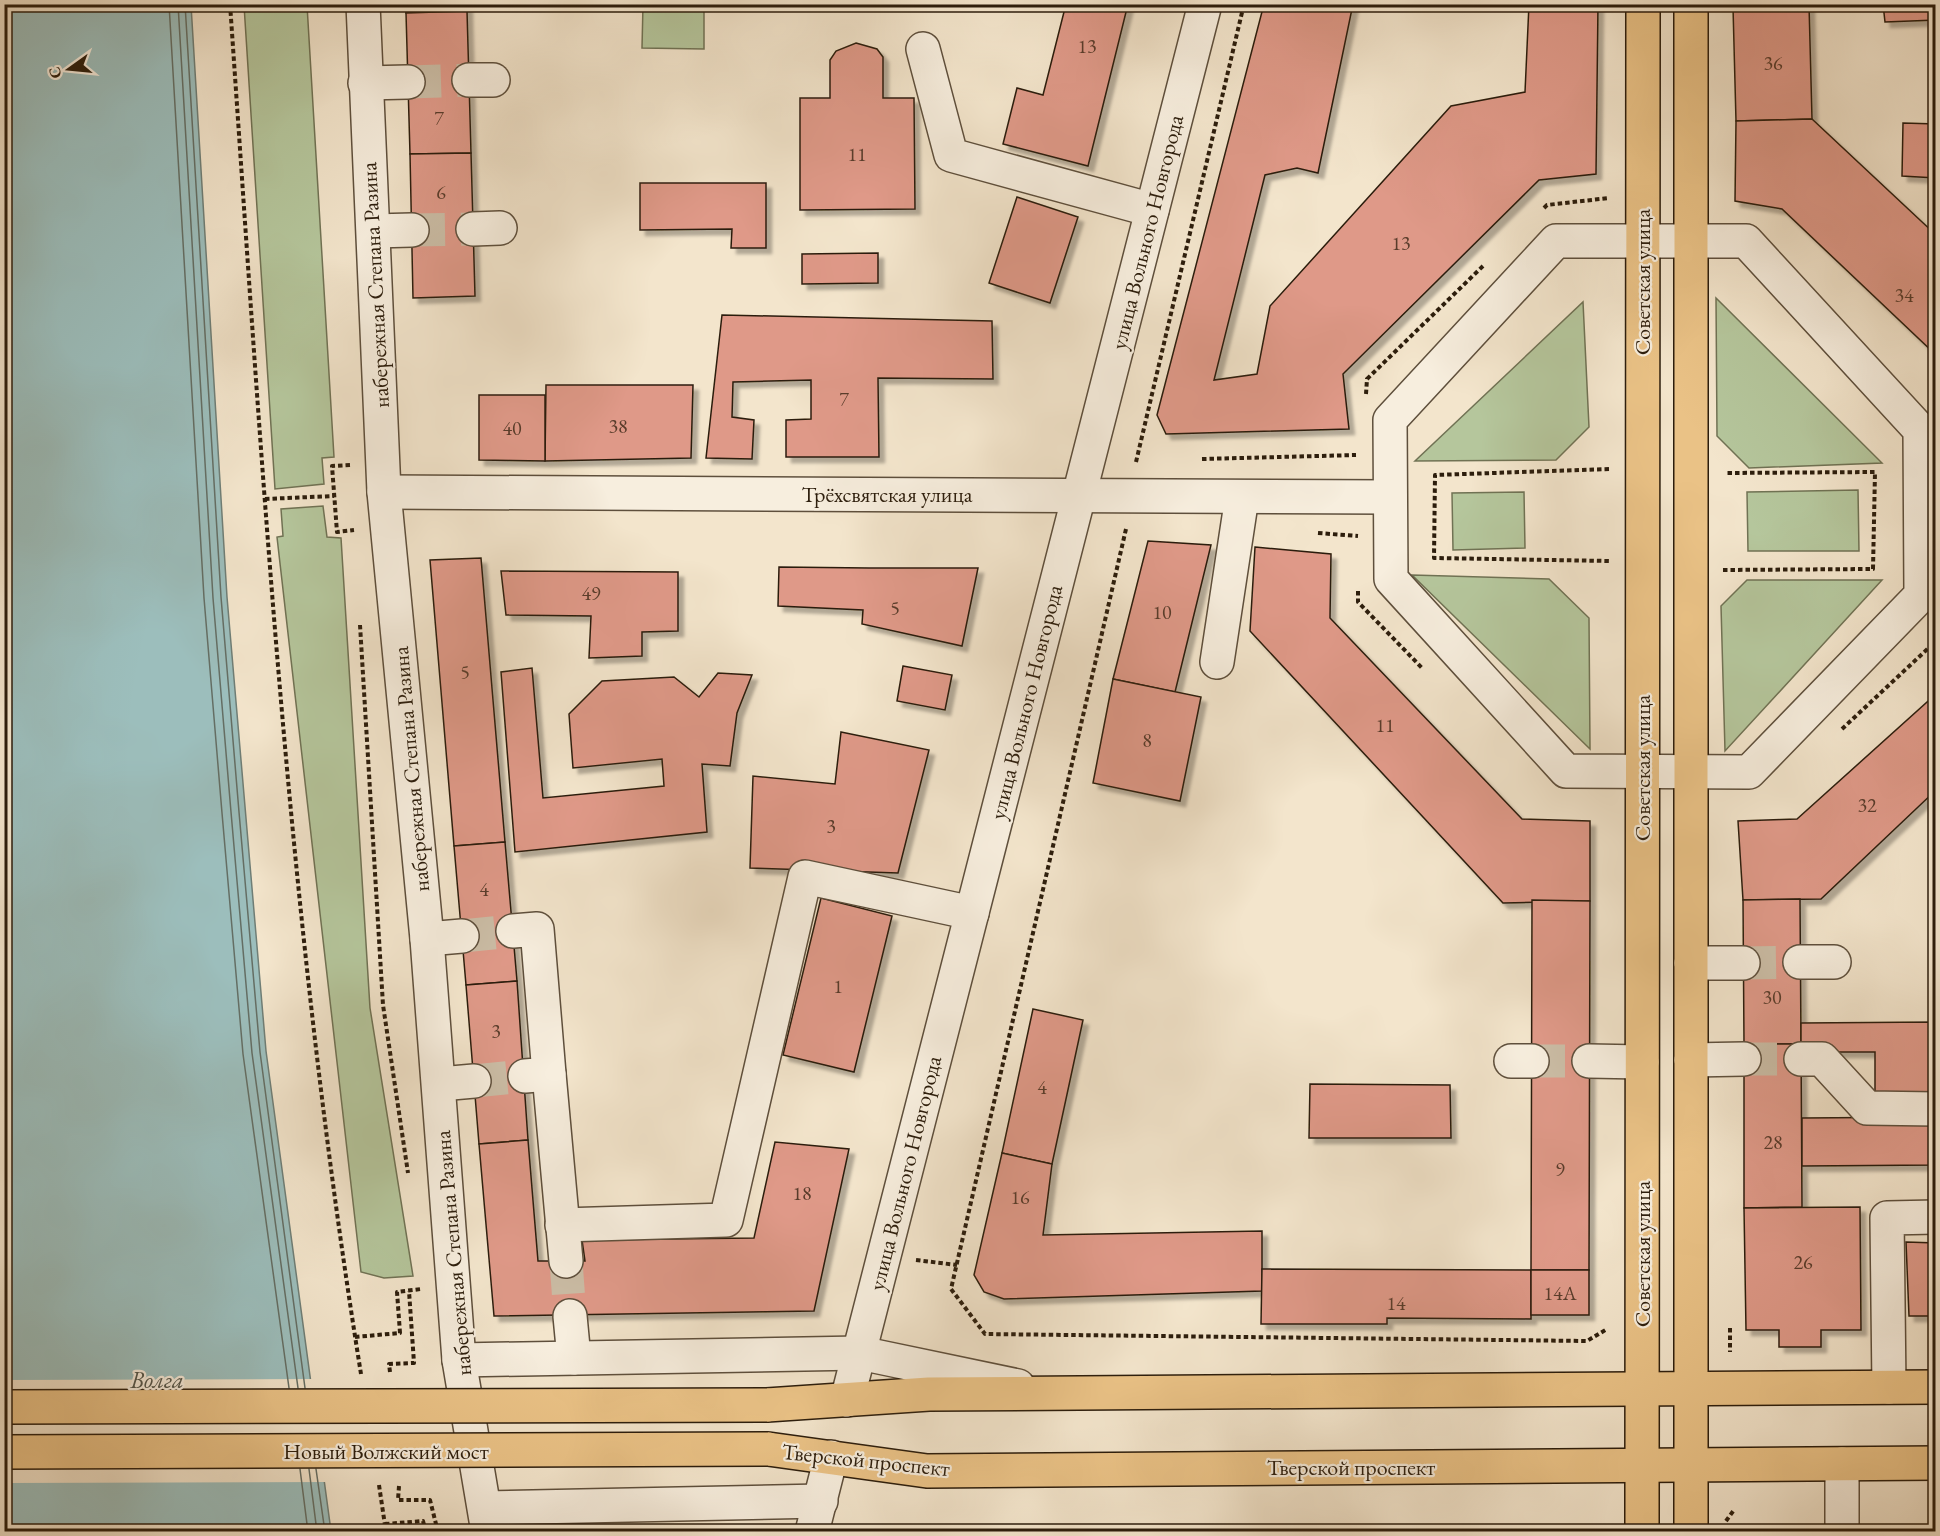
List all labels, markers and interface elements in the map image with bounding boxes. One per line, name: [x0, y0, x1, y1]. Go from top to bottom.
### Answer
house number: 13: [1077, 33, 1097, 59]
north arrow: [39, 39, 99, 99]
house number: 36: [1763, 50, 1783, 76]
text: С: [43, 65, 67, 81]
house number: 7: [434, 105, 444, 131]
street label: улица Вольного Новгорода: [1104, 111, 1190, 352]
house number: 11: [847, 141, 867, 167]
street label: набережная Степана Разина: [354, 161, 396, 409]
house number: 6: [436, 179, 446, 205]
street label: Советская улица: [1628, 208, 1657, 355]
house number: 13: [1391, 230, 1411, 256]
house number: 34: [1894, 282, 1914, 308]
house number: 7: [839, 386, 849, 412]
house number: 38: [608, 413, 628, 439]
house number: 40: [502, 415, 522, 441]
street label: Трёхсвятская улица: [801, 480, 973, 509]
house number: 49: [581, 580, 601, 606]
street label: улица Вольного Новгорода: [983, 581, 1069, 822]
house number: 5: [890, 595, 900, 621]
house number: 10: [1152, 599, 1172, 625]
street label: набережная Степана Разина: [386, 645, 436, 893]
house number: 5: [460, 659, 470, 685]
street label: Советская улица: [1628, 694, 1657, 841]
house number: 11: [1375, 712, 1395, 738]
house number: 8: [1142, 727, 1152, 753]
house number: 32: [1857, 792, 1877, 818]
house number: 3: [826, 813, 836, 839]
house number: 4: [479, 876, 489, 902]
house number: 1: [833, 973, 843, 999]
house number: 30: [1762, 984, 1782, 1010]
house number: 3: [491, 1018, 501, 1044]
street label: улица Вольного Новгорода: [862, 1052, 948, 1293]
house number: 4: [1037, 1074, 1047, 1100]
street label: набережная Степана Разина: [428, 1129, 478, 1377]
house number: 28: [1763, 1129, 1783, 1155]
house number: 9: [1555, 1156, 1565, 1182]
house number: 18: [792, 1180, 812, 1206]
street label: Советская улица: [1628, 1180, 1657, 1327]
house number: 16: [1010, 1184, 1030, 1210]
house number: 26: [1793, 1249, 1813, 1275]
house number: 14А: [1543, 1280, 1577, 1306]
house number: 14: [1386, 1290, 1406, 1316]
water label: Волга: [129, 1364, 184, 1395]
street label: Новый Волжский мост: [283, 1437, 489, 1466]
street label: Тверской проспект: [781, 1437, 951, 1483]
street label: Тверской проспект: [1267, 1453, 1435, 1482]

